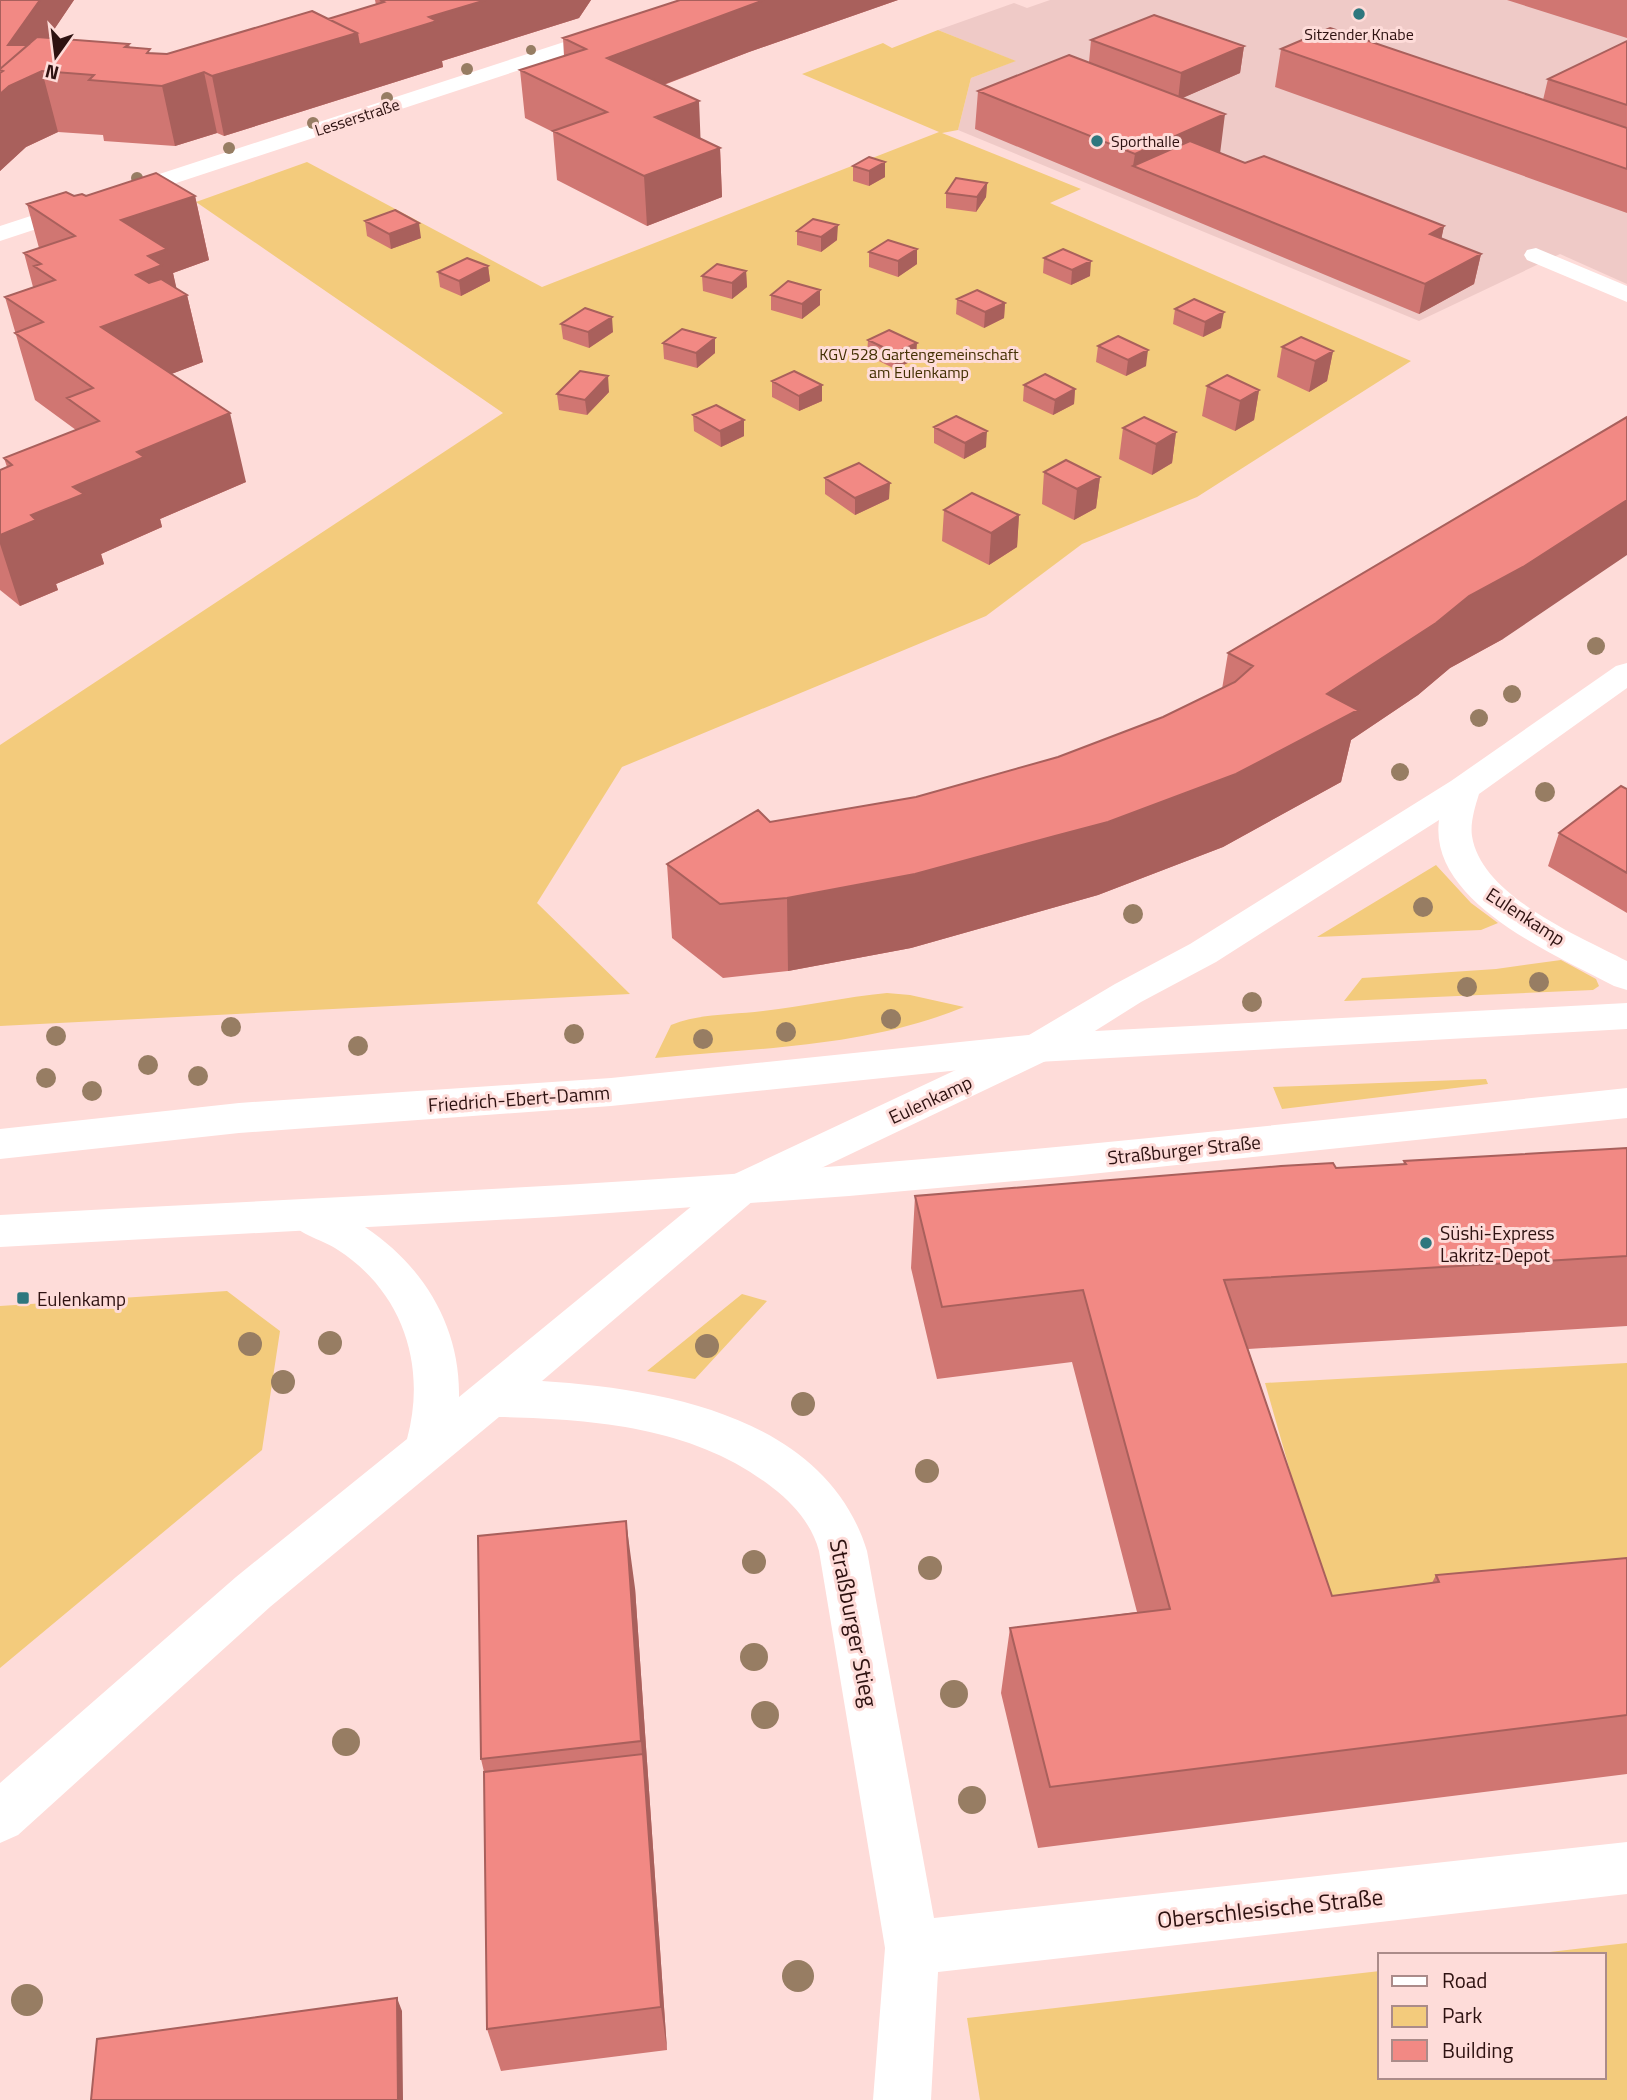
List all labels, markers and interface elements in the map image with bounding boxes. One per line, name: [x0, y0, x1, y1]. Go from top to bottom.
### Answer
marker: Sitzender Knabe: [1351, 6, 1367, 22]
north arrow: [21, 21, 91, 91]
place label: Sitzender Knabe: [1304, 22, 1414, 46]
text: N: [42, 57, 62, 89]
street label: Lesserstraße: [311, 92, 403, 142]
place label: Sporthalle: [1111, 129, 1180, 153]
marker: Sporthalle: [1089, 133, 1105, 149]
park label: KGV 528 Gartengemeinschaft am Eulenkamp: [819, 342, 1019, 384]
street label: Eulenkamp: [1481, 880, 1571, 952]
street label: Eulenkamp: [883, 1067, 977, 1131]
street label: Friedrich-Ebert-Damm: [427, 1077, 611, 1119]
street label: Straßburger Straße: [1106, 1127, 1262, 1171]
place label: Süshi-Express Lakritz-Depot: [1440, 1218, 1555, 1269]
marker: Süshi-Express Lakritz-Depot: [1418, 1235, 1434, 1251]
place label: Eulenkamp: [37, 1284, 126, 1313]
marker: Eulenkamp: [15, 1290, 31, 1306]
street label: Straßburger Stieg: [821, 1536, 887, 1710]
street label: Oberschlesische Straße: [1155, 1879, 1385, 1937]
legend: [1378, 1953, 1606, 2079]
text: Road: [1442, 1964, 1487, 1996]
text: Park: [1442, 1999, 1482, 2031]
text: Building: [1442, 2034, 1514, 2066]

